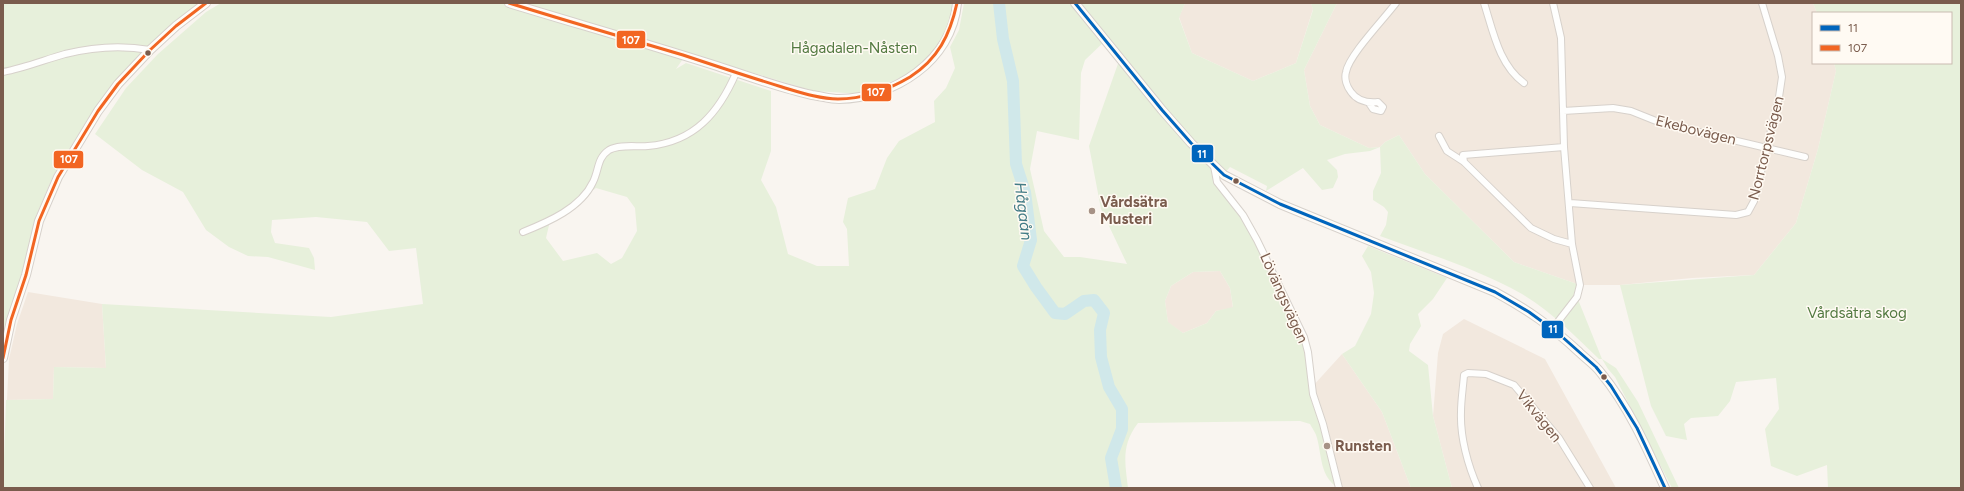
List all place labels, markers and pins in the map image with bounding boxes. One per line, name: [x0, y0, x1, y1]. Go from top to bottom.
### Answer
unlabelled marker: [143, 48, 153, 58]
unlabelled marker: [1231, 176, 1241, 186]
place label: Vårdsätra Musteri: [1100, 193, 1167, 228]
marker: Vårdsätra Musteri: [1087, 206, 1097, 216]
unlabelled marker: [1599, 372, 1609, 382]
place label: Runsten: [1335, 437, 1391, 455]
marker: Runsten: [1322, 441, 1332, 451]

